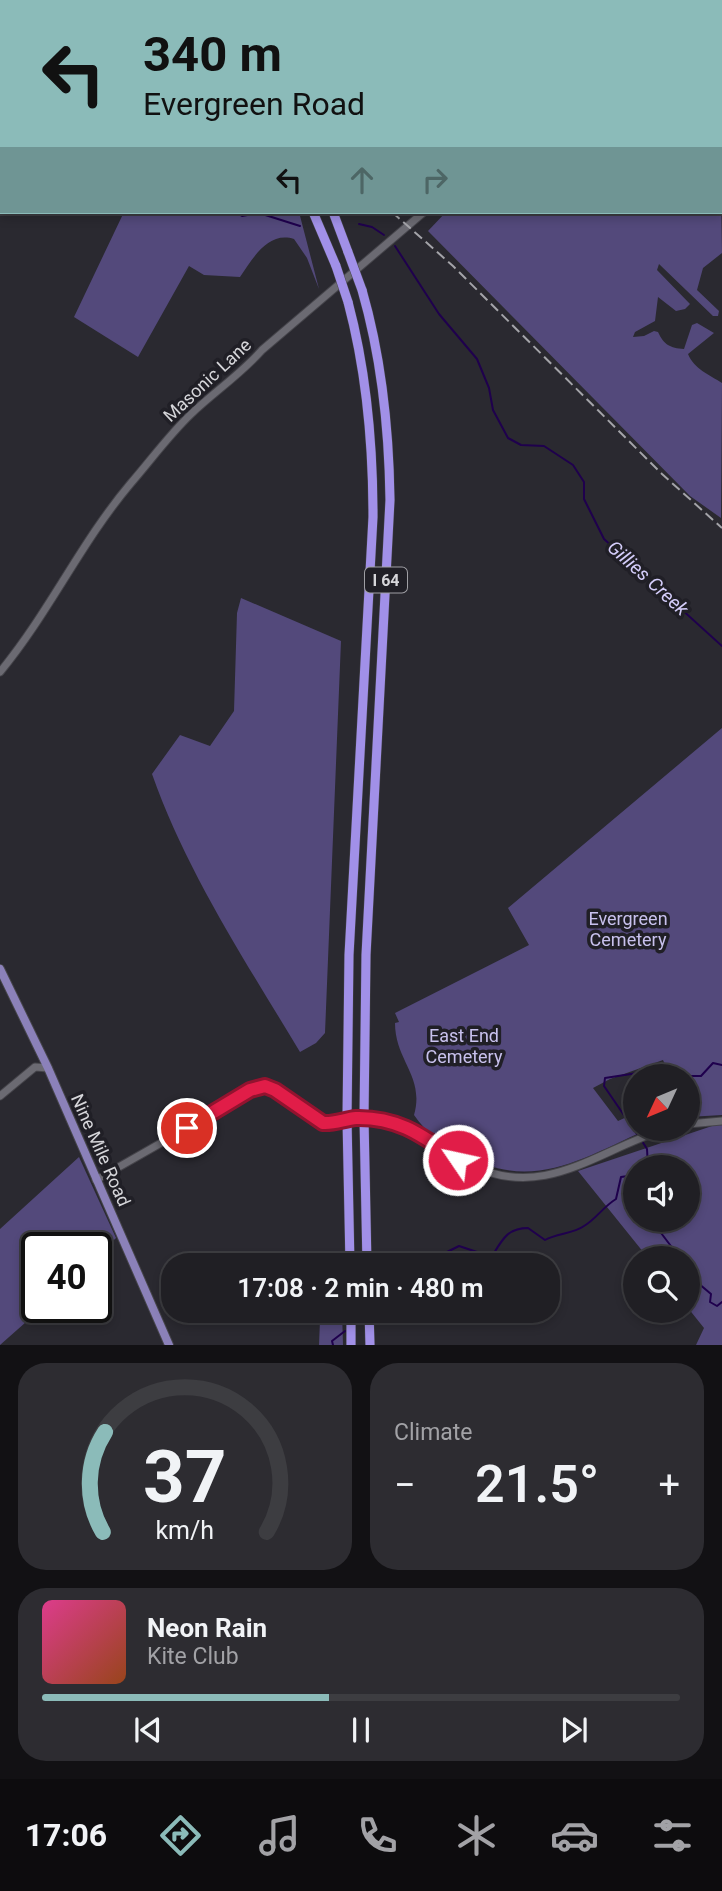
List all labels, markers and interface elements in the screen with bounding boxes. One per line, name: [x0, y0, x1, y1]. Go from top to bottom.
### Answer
text: 340 m: [143, 26, 282, 83]
icon: left: [28, 28, 119, 119]
text: Evergreen Road: [143, 85, 365, 123]
icon: left: [270, 161, 308, 199]
icon: ahead: [343, 161, 381, 199]
icon: right: [416, 161, 454, 199]
street label: Masonic Lane: [159, 334, 255, 426]
water label: Gillies Creek: [603, 536, 694, 621]
road number: I 64: [365, 568, 407, 593]
park label: Evergreen Cemetery: [588, 908, 668, 950]
park label: East End Cemetery: [426, 1025, 503, 1067]
north arrow: [623, 1064, 700, 1141]
map controls: [623, 1064, 700, 1323]
street label: Nine Mile Road: [67, 1090, 135, 1210]
pin: [157, 1098, 217, 1158]
icon: arrive: [168, 1109, 206, 1147]
position arrow: [421, 1123, 495, 1197]
button: sound: [623, 1155, 700, 1232]
speed limit sign: 40: [21, 1232, 112, 1323]
button: search: [623, 1246, 700, 1323]
text: 17:08 · 2 min · 480 m: [237, 1273, 484, 1303]
text: Climate: [394, 1419, 473, 1446]
text: 37: [143, 1435, 227, 1521]
text: 21.5°: [475, 1454, 599, 1515]
text: −: [394, 1463, 416, 1507]
text: +: [658, 1463, 680, 1507]
text: km/h: [156, 1516, 214, 1545]
text: Neon Rain: [147, 1613, 267, 1643]
text: Kite Club: [147, 1643, 239, 1670]
icon: previous: [129, 1711, 167, 1749]
icon: pause: [342, 1711, 380, 1749]
icon: next: [555, 1711, 593, 1749]
icon: directions: [156, 1811, 205, 1860]
icon: music: [255, 1811, 304, 1860]
icon: phone: [353, 1811, 402, 1860]
icon: climate: [452, 1811, 501, 1860]
icon: car: [550, 1811, 599, 1860]
icon: filters: [648, 1811, 697, 1860]
text: 17:06: [25, 1816, 107, 1854]

